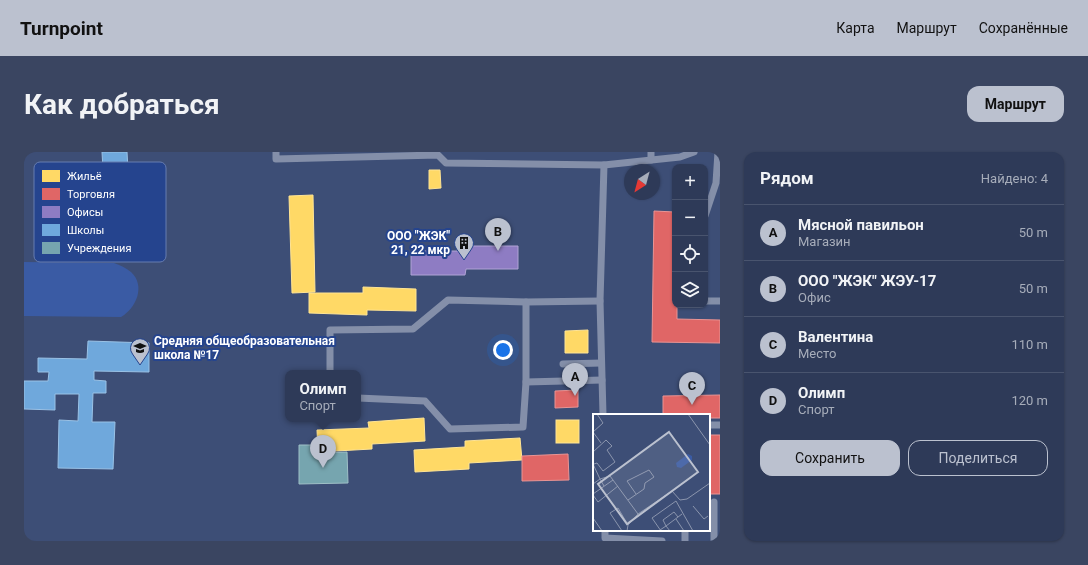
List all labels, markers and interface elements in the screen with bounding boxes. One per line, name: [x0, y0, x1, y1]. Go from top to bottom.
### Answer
text: Turnpoint: [20, 17, 103, 40]
text: Карта: [836, 20, 875, 36]
text: Маршрут: [897, 20, 957, 36]
text: Сохранённые: [979, 20, 1068, 36]
button: Маршрут: [967, 86, 1064, 122]
text: Как добраться: [24, 88, 220, 121]
legend: [34, 162, 166, 262]
north arrow: [624, 164, 660, 200]
map controls: [672, 164, 708, 308]
button: +: [672, 164, 708, 200]
text: Рядом: [760, 168, 814, 188]
text: Жильё: [67, 170, 102, 183]
text: Найдено: 4: [981, 171, 1048, 186]
text: Торговля: [67, 188, 115, 201]
button: −: [672, 200, 708, 236]
text: Офисы: [67, 206, 103, 219]
text: Мясной павильон: [798, 216, 924, 234]
pin: B: [485, 218, 511, 251]
text: Школы: [67, 224, 104, 237]
text: A: [769, 225, 777, 240]
text: 50 m: [1019, 225, 1048, 240]
place label: ООО "ЖЭК" 21, 22 мкр: [387, 229, 450, 257]
building icon: ООО "ЖЭК" 21, 22 мкр: [453, 232, 475, 260]
text: Магазин: [798, 234, 851, 249]
button: locate: [672, 236, 708, 272]
text: Учреждения: [67, 242, 131, 255]
button: layers: [672, 272, 708, 308]
text: ООО "ЖЭК" ЖЭУ-17: [798, 272, 936, 290]
text: B: [769, 281, 777, 296]
text: 50 m: [1019, 281, 1048, 296]
text: Офис: [798, 290, 831, 305]
text: Валентина: [798, 328, 873, 346]
place label: Средняя общеобразовательная школа №17: [154, 334, 335, 362]
school or university icon: Средняя общеобразовательная школа №17: [129, 337, 151, 365]
text: C: [769, 337, 777, 352]
text: 110 m: [1011, 337, 1048, 352]
your location: [493, 340, 513, 360]
text: Место: [798, 346, 836, 361]
pin: A: [562, 363, 588, 396]
popup: [285, 370, 361, 422]
pin: C: [679, 372, 705, 405]
text: Олимп: [299, 380, 347, 398]
text: Олимп: [798, 384, 845, 402]
text: D: [769, 393, 777, 408]
text: 120 m: [1011, 393, 1048, 408]
text: Спорт: [299, 398, 336, 413]
text: Спорт: [798, 402, 834, 417]
inset map: [593, 414, 710, 531]
pin: D: [310, 435, 336, 468]
button: Сохранить: [760, 440, 900, 476]
button: Поделиться: [908, 440, 1048, 476]

